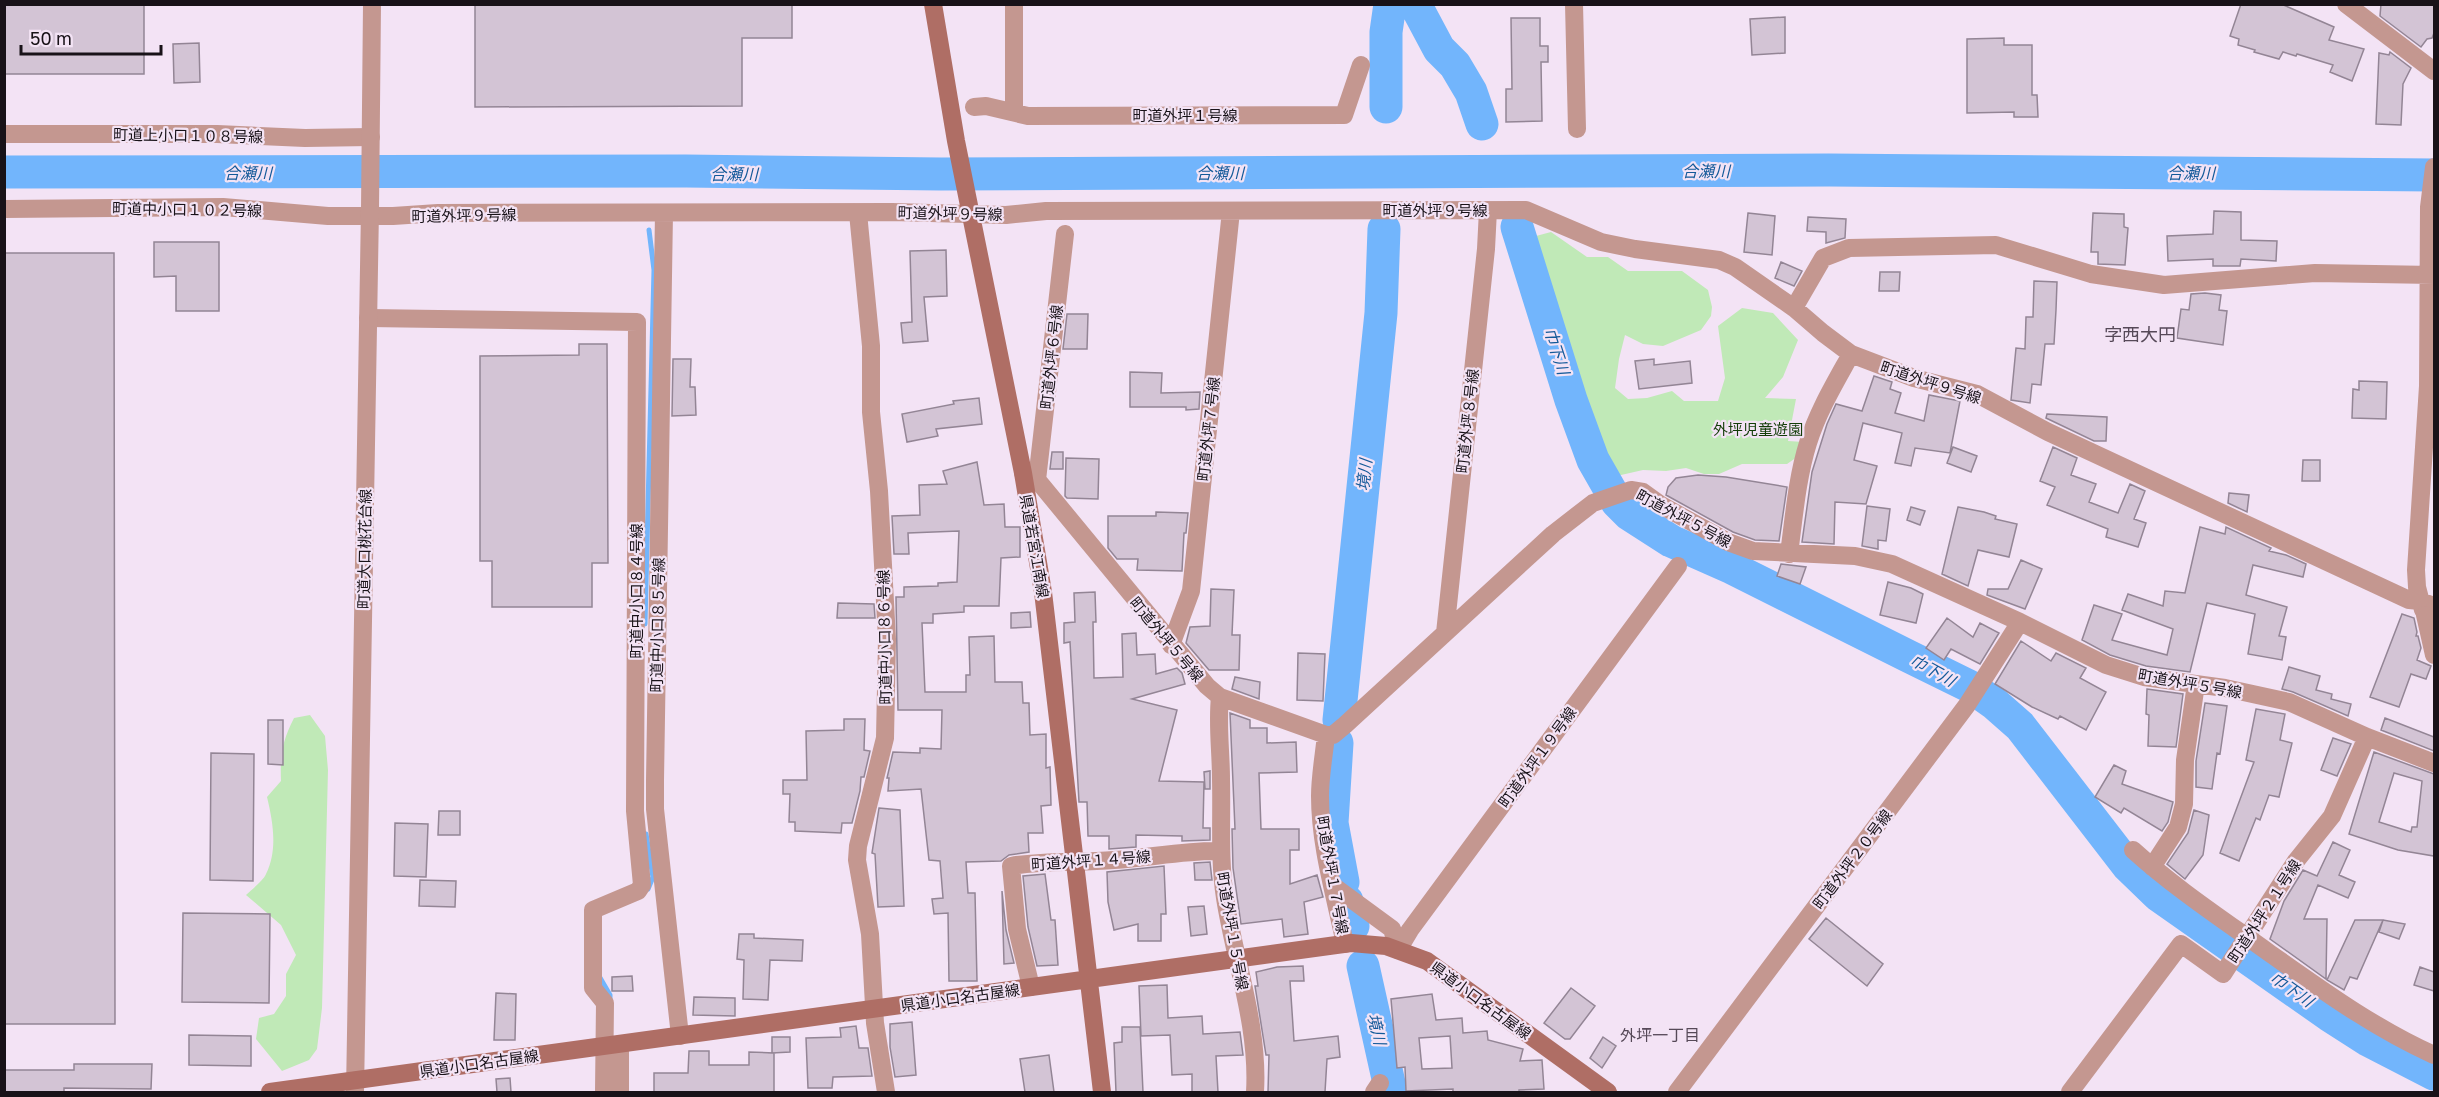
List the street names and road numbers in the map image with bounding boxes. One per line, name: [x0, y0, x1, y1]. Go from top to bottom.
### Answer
street label: 町道外坪１号線: [1132, 106, 1238, 124]
street label: 町道上小口１０８号線: [113, 125, 263, 145]
street label: 町道中小口１０２号線: [112, 199, 262, 219]
street label: 町道外坪９号線: [1382, 201, 1488, 219]
street label: 町道外坪９号線: [897, 203, 1003, 223]
street label: 町道外坪９号線: [411, 205, 517, 225]
street label: 町道外坪６号線: [1037, 304, 1065, 410]
street label: 町道外坪９号線: [1878, 357, 1984, 407]
street label: 町道外坪８号線: [1453, 368, 1481, 474]
street label: 町道外坪７号線: [1194, 376, 1222, 482]
street label: 町道外坪５号線: [1633, 485, 1735, 551]
street label: 町道大口桃花台線: [354, 489, 374, 609]
street label: 県道若宮江南線: [1017, 493, 1053, 599]
street label: 町道中小口８４号線: [627, 523, 645, 659]
street label: 町道中小口８５号線: [647, 557, 667, 693]
street label: 町道中小口８６号線: [874, 569, 894, 705]
street label: 町道外坪５号線: [1126, 593, 1208, 685]
street label: 町道外坪５号線: [2137, 665, 2243, 701]
street label: 町道外坪１９号線: [1494, 703, 1580, 811]
street label: 町道外坪２０号線: [1809, 806, 1895, 912]
street label: 町道外坪１７号線: [1314, 814, 1352, 936]
street label: 町道外坪１４号線: [1031, 847, 1151, 873]
street label: 町道外坪２１号線: [2224, 856, 2304, 966]
street label: 町道外坪１５号線: [1214, 870, 1252, 992]
street label: 県道小口名古屋線: [1427, 957, 1535, 1043]
street label: 県道小口名古屋線: [899, 980, 1021, 1014]
street label: 県道小口名古屋線: [418, 1046, 540, 1080]

